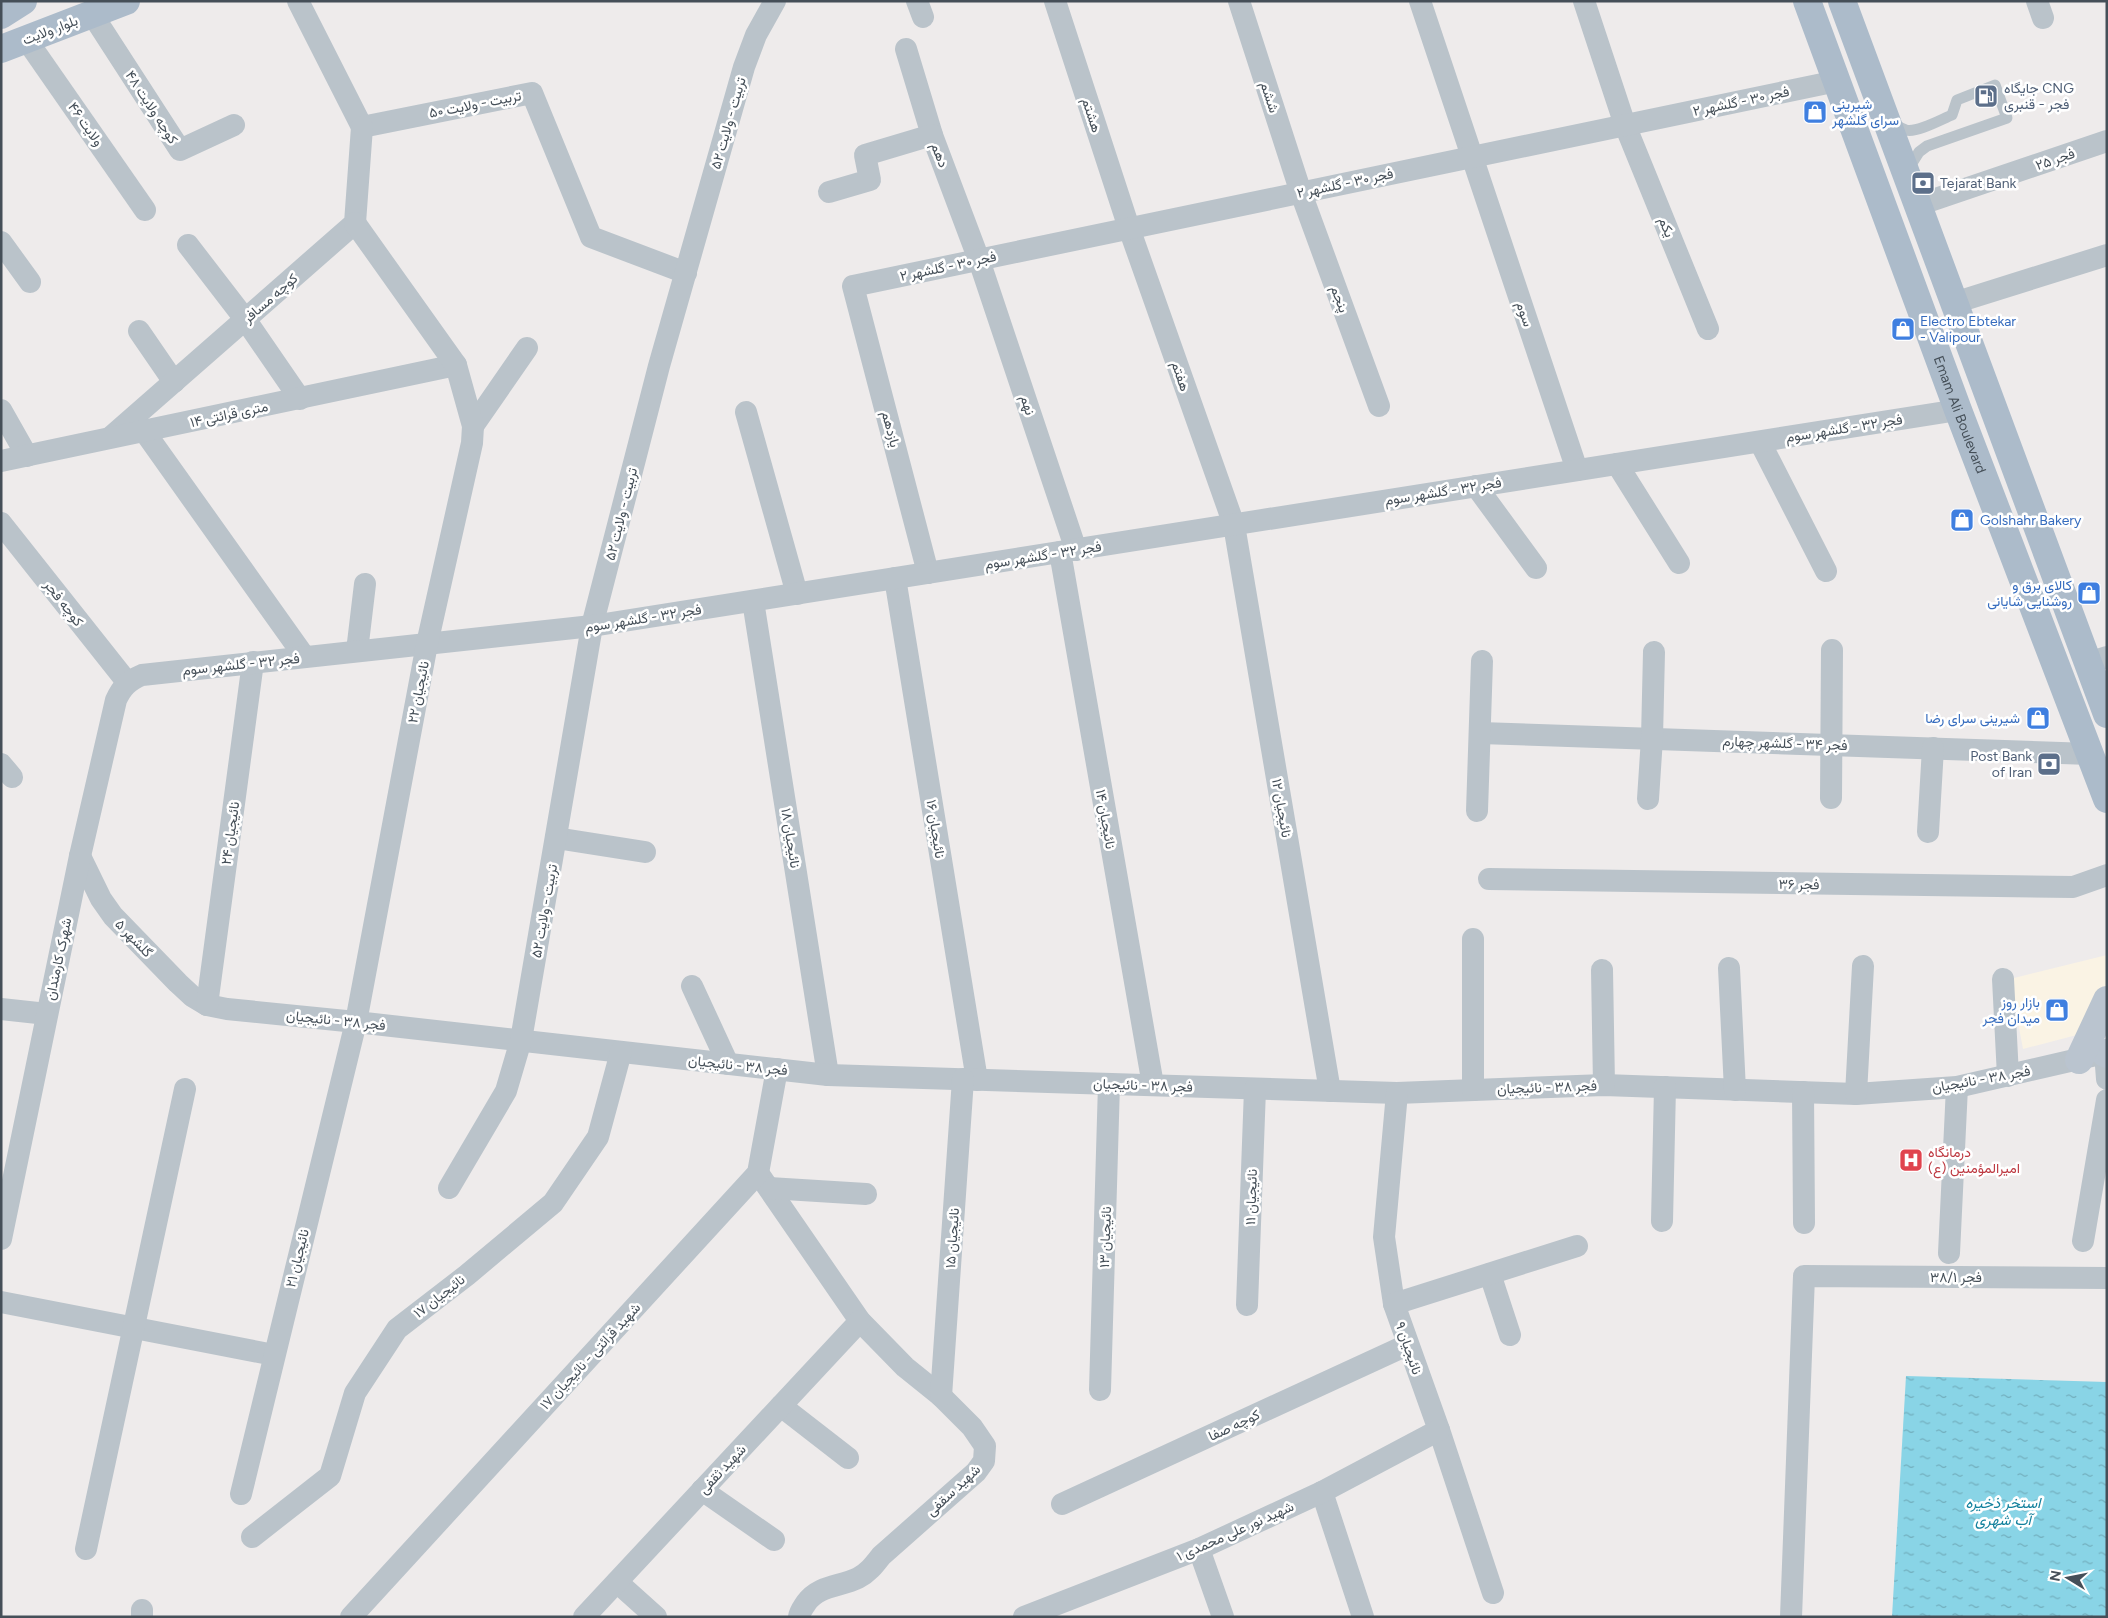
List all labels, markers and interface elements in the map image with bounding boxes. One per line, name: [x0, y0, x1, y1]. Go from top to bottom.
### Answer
street label: بلوار ولایت: [20, 12, 80, 49]
street label: کوچه ولایت ۴۸: [121, 68, 182, 148]
street label: تربیت - ولایت ۵۲: [707, 75, 750, 171]
street label: ششم: [1257, 79, 1283, 115]
place label: جایگاه CNG فجر - قنبری: [2004, 80, 2074, 113]
street label: فجر ۳۰ - گلشهر ۲: [1691, 83, 1791, 120]
fuel station icon: جایگاه CNG فجر - قنبری: [1973, 83, 1999, 109]
street label: تربیت - ولایت ۵۰: [428, 87, 523, 122]
street label: هشتم: [1078, 96, 1105, 135]
place label: شیرینی سرای گلشهر: [1831, 96, 1899, 129]
street label: ولایت ۴۶: [64, 99, 107, 150]
shop icon: شیرینی سرای گلشهر: [1802, 99, 1828, 125]
street label: دهم: [927, 140, 952, 170]
street label: فجر ۲۵: [2033, 145, 2077, 174]
street label: فجر ۳۰ - گلشهر ۲: [1295, 165, 1395, 202]
bank icon: Tejarat Bank: [1910, 170, 1936, 196]
place label: Tejarat Bank: [1940, 175, 2017, 192]
street label: یکم: [1655, 215, 1678, 240]
street label: فجر ۳۰ - گلشهر ۲: [898, 248, 998, 285]
street label: کوچه مسافر: [239, 270, 302, 328]
street label: پنجم: [1326, 283, 1352, 315]
street label: سوم: [1512, 299, 1537, 329]
place label: Electro Ebtekar - Valipour: [1920, 313, 2016, 346]
shop icon: Electro Ebtekar - Valipour: [1890, 316, 1916, 342]
street label: Emam Ali Boulevard: [1930, 354, 1990, 476]
street label: هفتم: [1168, 359, 1194, 394]
street label: نهم: [1016, 393, 1039, 417]
street label: ۱۴ متری قرائتی: [189, 398, 270, 431]
street label: یازدهم: [878, 409, 904, 449]
street label: فجر ۳۲ - گلشهر سوم: [1784, 411, 1904, 446]
street label: تربیت - ولایت ۵۲: [602, 466, 641, 562]
street label: فجر ۳۲ - گلشهر سوم: [1383, 474, 1503, 509]
shop icon: Golshahr Bakery: [1949, 507, 1975, 533]
place label: Golshahr Bakery: [1980, 512, 2082, 529]
street label: فجر ۳۲ - گلشهر سوم: [983, 538, 1103, 573]
street label: کوچه فجر: [39, 576, 87, 630]
place label: کالای برق و روشنایی شایانی: [1987, 577, 2072, 610]
shop icon: کالای برق و روشنایی شایانی: [2076, 580, 2102, 606]
street label: فجر ۳۲ - گلشهر سوم: [583, 601, 703, 636]
street label: فجر ۳۲ - گلشهر سوم: [181, 650, 301, 679]
street label: نائیجیان ۲۲: [404, 660, 433, 725]
shop icon: شیرینی سرای رضا: [2025, 705, 2051, 731]
place label: شیرینی سرای رضا: [1925, 710, 2020, 727]
street label: فجر ۳۴ - گلشهر چهارم: [1722, 733, 1848, 755]
place label: Post Bank of Iran: [1970, 748, 2032, 781]
bank icon: Post Bank of Iran: [2036, 751, 2062, 777]
street label: نائیجیان ۱۲: [1268, 777, 1295, 839]
street label: نائیجیان ۱۴: [1092, 788, 1119, 850]
street label: نائیجیان ۱۶: [922, 799, 949, 860]
street label: نائیجیان ۲۴: [218, 800, 243, 866]
street label: نائیجیان ۱۸: [777, 807, 804, 869]
street label: تربیت - ولایت ۵۲: [528, 863, 561, 959]
street label: فجر ۳۶: [1778, 876, 1820, 893]
street label: شهرک کارمندان: [41, 916, 76, 1002]
street label: گلشهر ۵: [111, 916, 156, 961]
place label: بازار روز میدان فجر: [1981, 994, 2040, 1027]
shop icon: بازار روز میدان فجر: [2044, 997, 2070, 1023]
street label: فجر ۳۸ - نائیجیان: [285, 1007, 386, 1034]
street label: فجر ۳۸ - نائیجیان: [687, 1052, 788, 1079]
street label: فجر ۳۸ - نائیجیان: [1930, 1062, 2032, 1097]
street label: فجر ۳۸ - نائیجیان: [1093, 1075, 1193, 1096]
street label: فجر ۳۸ - نائیجیان: [1497, 1077, 1597, 1098]
place label: درمانگاه امیرالمؤمنین (ع): [1928, 1144, 2020, 1179]
hospital icon: درمانگاه امیرالمؤمنین (ع): [1898, 1147, 1924, 1173]
street label: نائیجیان ۱۱: [1242, 1169, 1261, 1225]
street label: نائیجیان ۱۳: [1096, 1206, 1115, 1268]
street label: نائیجیان ۱۵: [942, 1207, 963, 1269]
street label: نائیجیان ۲۱: [282, 1227, 313, 1289]
street label: فجر ۳۸/۱: [1930, 1269, 1982, 1286]
street label: نائیجیان ۱۷: [410, 1271, 468, 1322]
street label: شهید قرائتی - نائیجیان ۱۷: [536, 1299, 644, 1413]
street label: نائیجیان ۹: [1392, 1319, 1426, 1377]
street label: کوچه صفا: [1206, 1406, 1263, 1446]
street label: شهید ثقفی: [695, 1441, 750, 1498]
street label: شهید سقفی: [923, 1461, 984, 1520]
water label: استخر ذخیره آب شهری: [1965, 1494, 2042, 1529]
street label: شهید نور علی محمدی ۱: [1174, 1498, 1296, 1565]
north arrow: [2043, 1553, 2093, 1603]
text: N: [2046, 1569, 2065, 1583]

